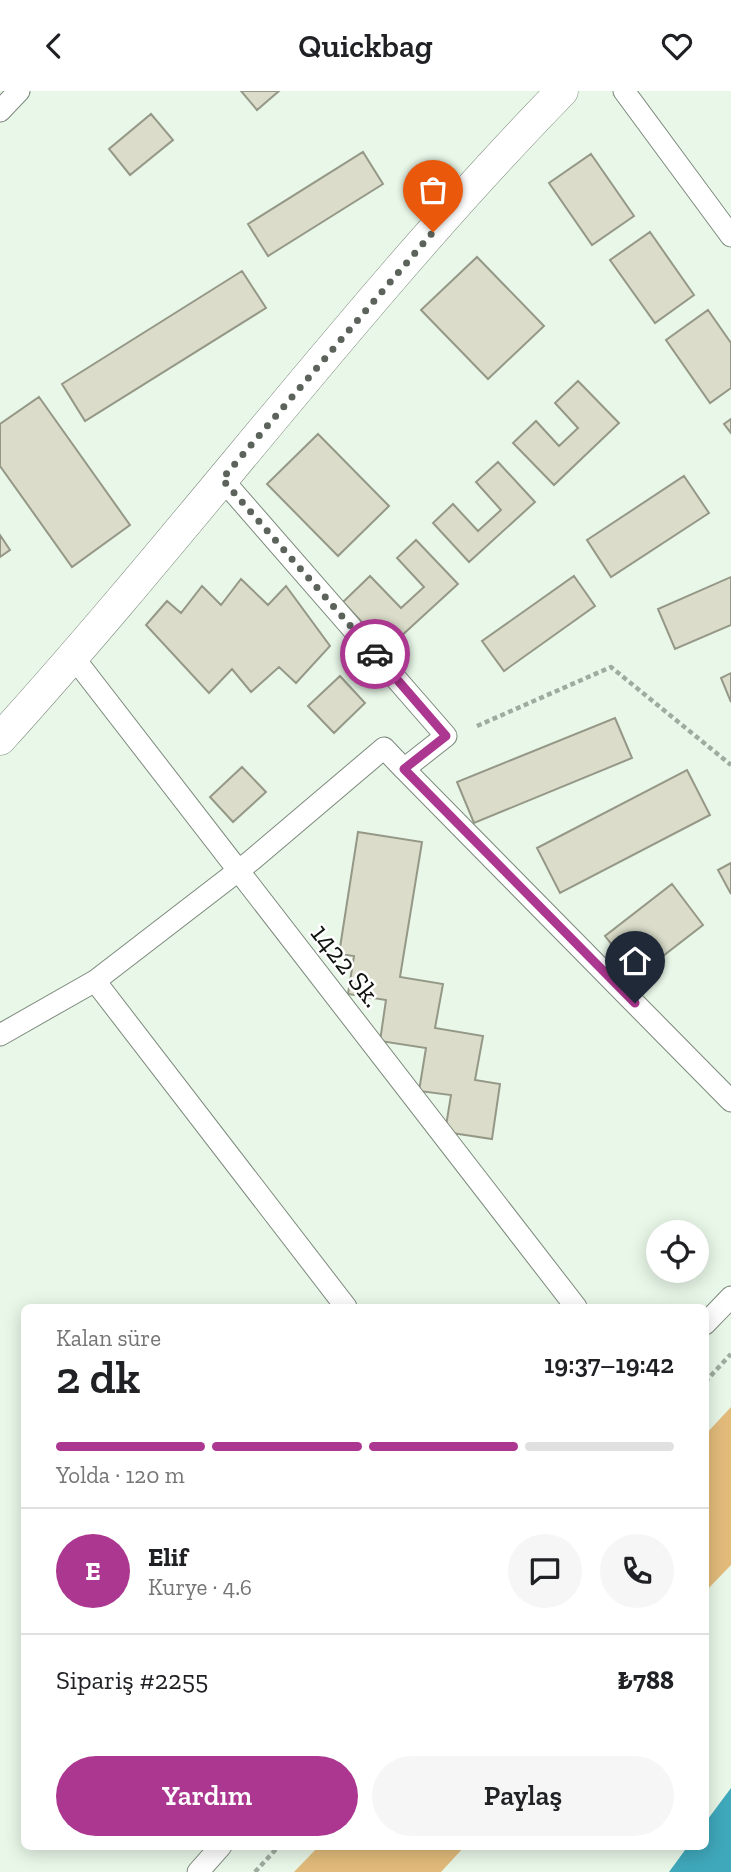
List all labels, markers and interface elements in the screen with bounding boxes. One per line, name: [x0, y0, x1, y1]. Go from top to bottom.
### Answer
icon: back: [35, 27, 73, 65]
text: Quickbag: [298, 27, 433, 65]
icon: heart: [658, 27, 696, 65]
pin: [403, 160, 463, 232]
icon: bag: [414, 171, 452, 209]
courier: [340, 619, 410, 689]
icon: car: [356, 635, 394, 673]
street label: 1422 Sk.: [304, 917, 389, 1013]
pin: [605, 931, 665, 1003]
icon: home: [616, 942, 654, 980]
map controls: [646, 1220, 709, 1283]
button: locate: [646, 1220, 709, 1283]
text: Kalan süre: [56, 1324, 161, 1352]
text: 19:37–19:42: [544, 1348, 674, 1380]
text: 2 dk: [56, 1350, 140, 1405]
text: Yolda · 120 m: [56, 1461, 184, 1489]
button: chat: [508, 1534, 582, 1608]
button: phone: [600, 1534, 674, 1608]
text: Elif: [148, 1541, 188, 1573]
text: E: [85, 1555, 101, 1587]
text: Kurye · 4.6: [148, 1573, 252, 1601]
text: Sipariş #2255: [56, 1664, 208, 1696]
text: ₺788: [617, 1664, 674, 1696]
button: Yardım: [56, 1756, 358, 1836]
button: Paylaş: [372, 1756, 674, 1836]

